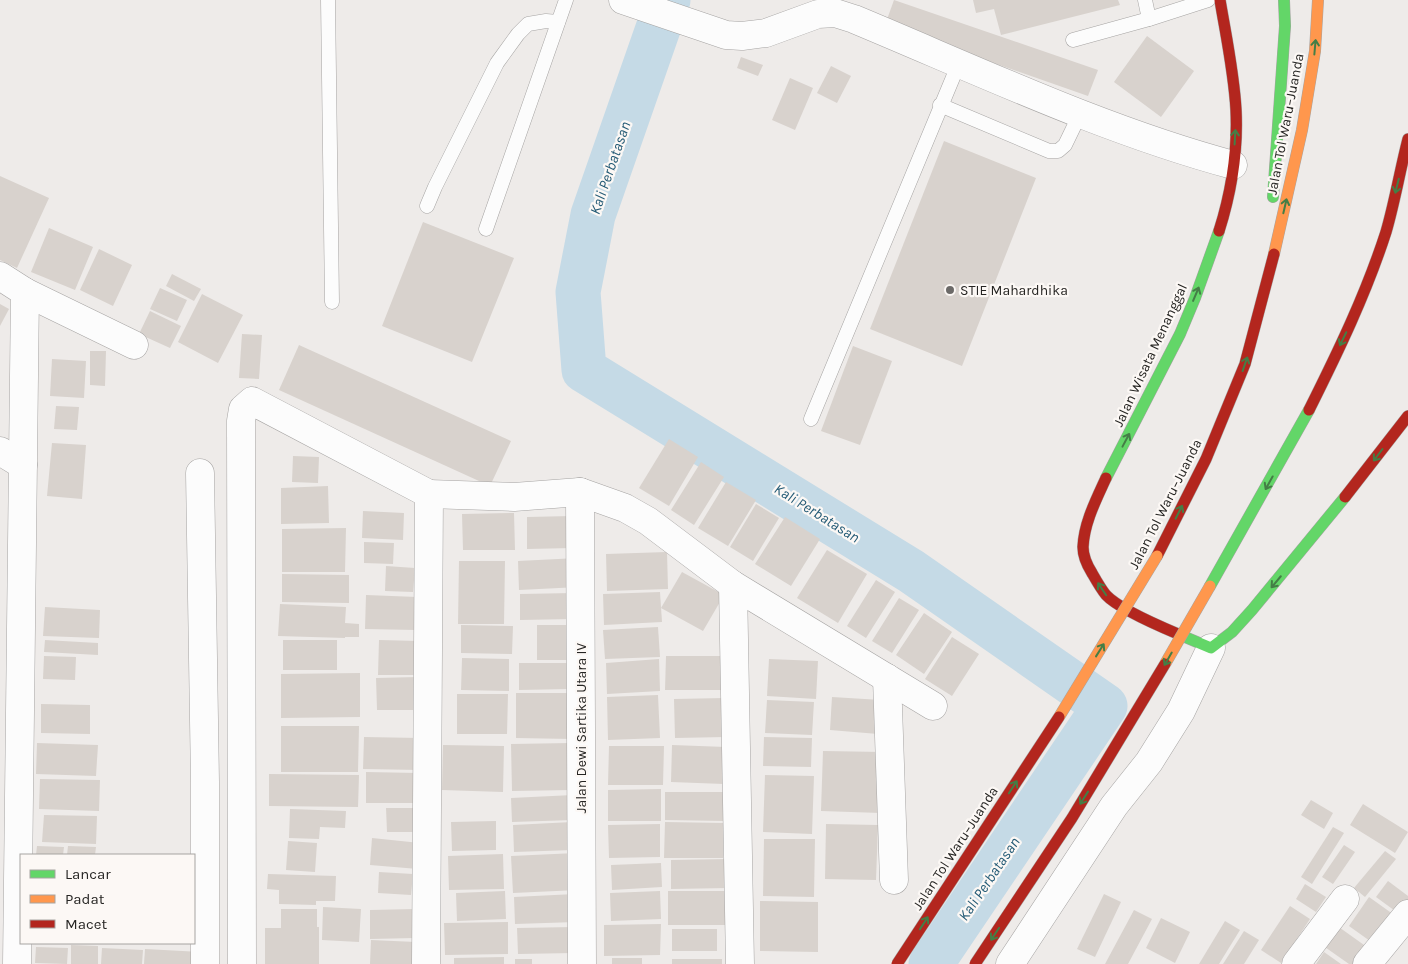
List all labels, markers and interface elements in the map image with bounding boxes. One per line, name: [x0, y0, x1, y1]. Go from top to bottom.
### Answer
one-way arrow: [1310, 39, 1320, 55]
street label: Jalan Tol Waru–Juanda: [1263, 52, 1308, 196]
water label: Kali Perbatasan: [586, 119, 634, 217]
one-way arrow: [1230, 129, 1239, 145]
one-way arrow: [1391, 178, 1401, 194]
one-way arrow: [1281, 199, 1290, 215]
street label: Jalan Wisata Menanggal: [1110, 281, 1191, 429]
place label: STIE Mahardhika: [960, 282, 1068, 299]
marker: STIE Mahardhika: [944, 284, 956, 296]
one-way arrow: [1192, 287, 1202, 302]
one-way arrow: [1338, 331, 1347, 346]
one-way arrow: [1240, 356, 1250, 372]
one-way arrow: [1121, 433, 1131, 448]
street label: Jalan Tol Waru–Juanda: [1125, 436, 1206, 572]
one-way arrow: [1373, 448, 1384, 461]
one-way arrow: [1263, 476, 1273, 490]
water label: Kali Perbatasan: [771, 480, 863, 546]
one-way arrow: [1174, 505, 1184, 520]
one-way arrow: [1271, 575, 1282, 588]
one-way arrow: [1097, 582, 1107, 596]
street label: Jalan Dewi Sartika Utara IV: [573, 643, 590, 813]
one-way arrow: [1095, 643, 1105, 657]
one-way arrow: [1163, 651, 1173, 666]
one-way arrow: [1008, 781, 1018, 795]
street label: Jalan Tol Waru–Juanda: [909, 783, 1002, 913]
one-way arrow: [1079, 791, 1089, 805]
water label: Kali Perbatasan: [954, 834, 1024, 924]
legend: [20, 854, 195, 944]
text: Lancar: [65, 865, 111, 883]
text: Padat: [65, 890, 105, 908]
text: Macet: [65, 915, 107, 933]
one-way arrow: [919, 917, 929, 931]
one-way arrow: [990, 926, 1000, 940]

